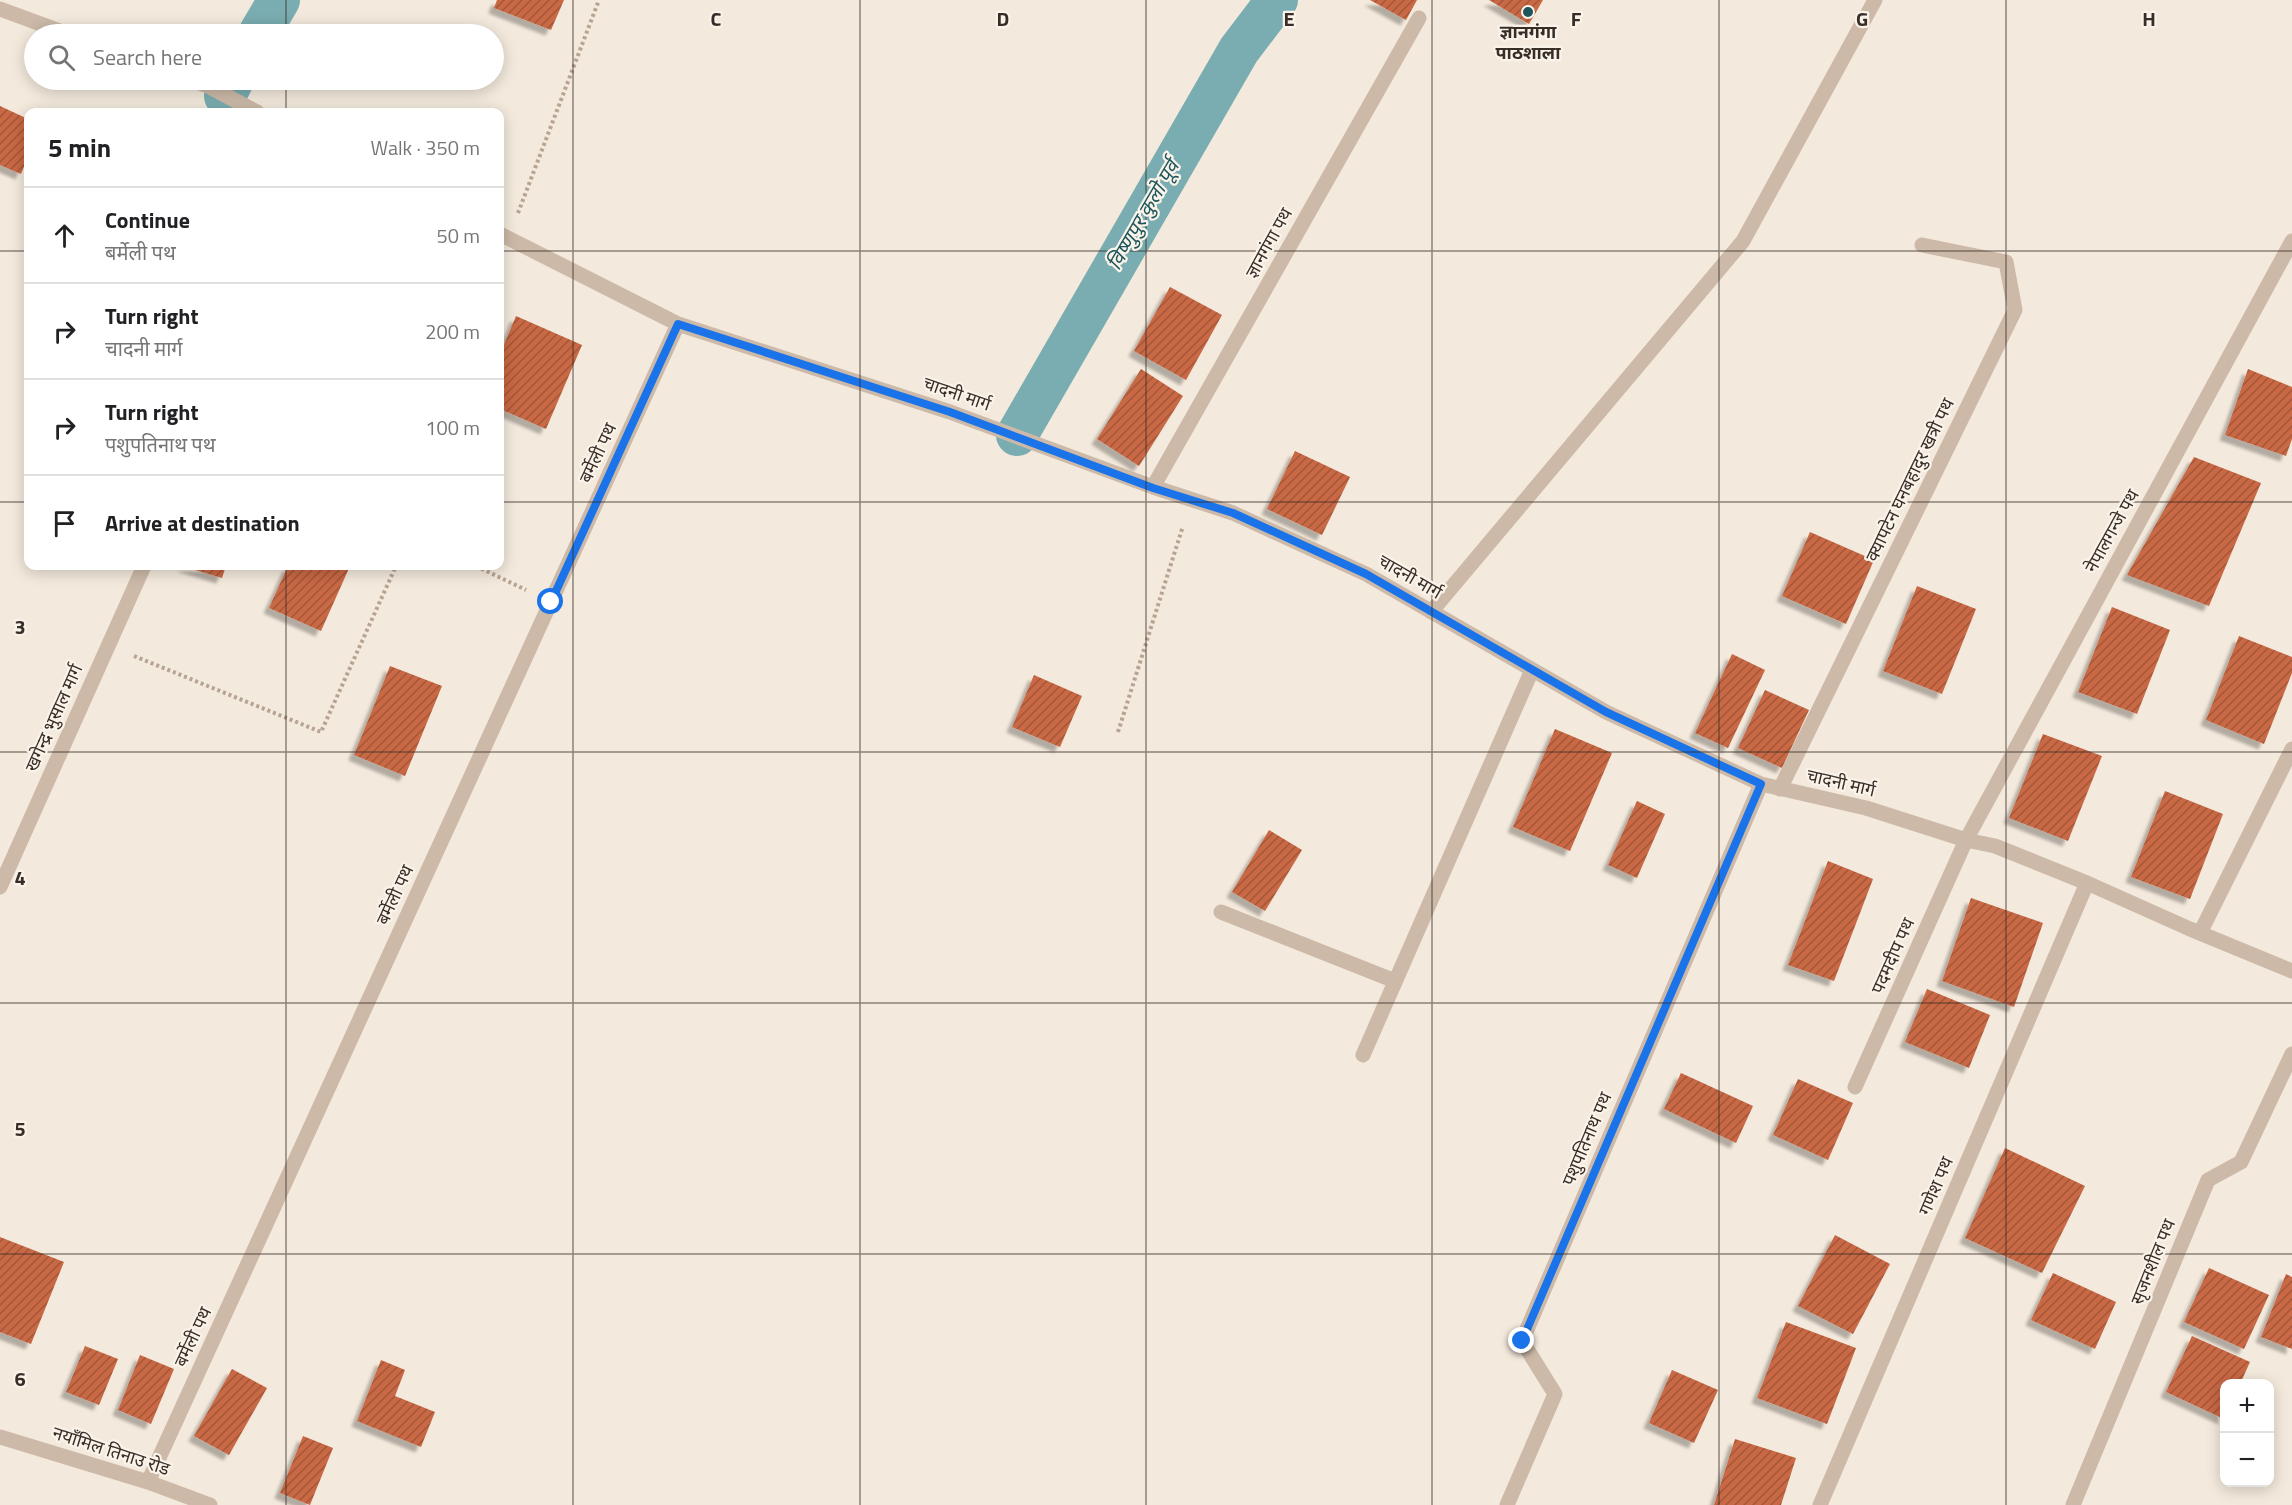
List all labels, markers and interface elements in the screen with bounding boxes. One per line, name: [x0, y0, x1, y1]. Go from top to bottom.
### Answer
text: C: [711, 3, 722, 34]
text: D: [997, 3, 1009, 34]
text: E: [1283, 3, 1295, 34]
text: F: [1571, 3, 1582, 34]
text: G: [1856, 3, 1868, 34]
text: H: [2142, 3, 2156, 34]
marker: ज्ञानगंगा पाठशाला: [1521, 5, 1535, 19]
place label: ज्ञानगंगा पाठशाला: [1496, 18, 1561, 66]
search box: [24, 24, 504, 90]
text: Search here: [93, 40, 202, 74]
icon: search: [45, 41, 78, 74]
text: 5 min: [48, 128, 111, 167]
text: Walk · 350 m: [371, 132, 480, 163]
water label: विष्णुपुर कुलो पूर्व: [1099, 150, 1189, 275]
street label: ज्ञानगंगा पथ: [1238, 202, 1299, 283]
text: Continue: [105, 203, 190, 237]
icon: ahead: [48, 219, 81, 252]
text: 50 m: [436, 220, 480, 251]
text: बर्मेली पथ: [105, 237, 176, 268]
text: Turn right: [105, 299, 199, 333]
icon: right: [48, 315, 81, 348]
text: 200 m: [425, 316, 480, 347]
text: चादनी मार्ग: [105, 333, 183, 364]
street label: चादनी मार्ग: [920, 369, 996, 418]
street label: क्यापटेन घनबहादुर खत्री पथ: [1858, 393, 1961, 566]
text: Turn right: [105, 395, 199, 429]
icon: right: [48, 411, 81, 444]
text: 100 m: [425, 412, 480, 443]
street label: बर्मेली पथ: [572, 418, 623, 487]
text: पशुपतिनाथ पथ: [105, 429, 216, 460]
street label: नेपालगन्जे पथ: [2078, 484, 2146, 577]
text: Arrive at destination: [105, 506, 300, 540]
icon: arrive: [48, 507, 81, 540]
street label: चादनी मार्ग: [1373, 547, 1448, 606]
route start: [537, 588, 563, 614]
text: 3: [14, 611, 26, 642]
street label: खगेन्द्र भुसाल मार्ग: [18, 659, 90, 776]
street label: चादनी मार्ग: [1804, 762, 1879, 804]
street label: बर्मेली पथ: [369, 860, 420, 929]
text: 4: [14, 862, 26, 893]
street label: पदमदीप पथ: [1864, 913, 1921, 998]
street label: पशुपतिनाथ पथ: [1555, 1087, 1619, 1190]
text: 5: [14, 1113, 26, 1144]
street label: गणेश पथ: [1911, 1152, 1960, 1219]
street label: सृजनशील पथ: [2123, 1214, 2182, 1309]
street label: बर्मेली पथ: [167, 1302, 218, 1371]
route end: [1508, 1327, 1534, 1353]
text: 6: [14, 1363, 26, 1394]
map controls: [2220, 1379, 2274, 1487]
button: +: [2220, 1379, 2274, 1433]
street label: नयाँमिल तिनाउ रोड: [49, 1419, 174, 1482]
button: −: [2220, 1433, 2274, 1487]

